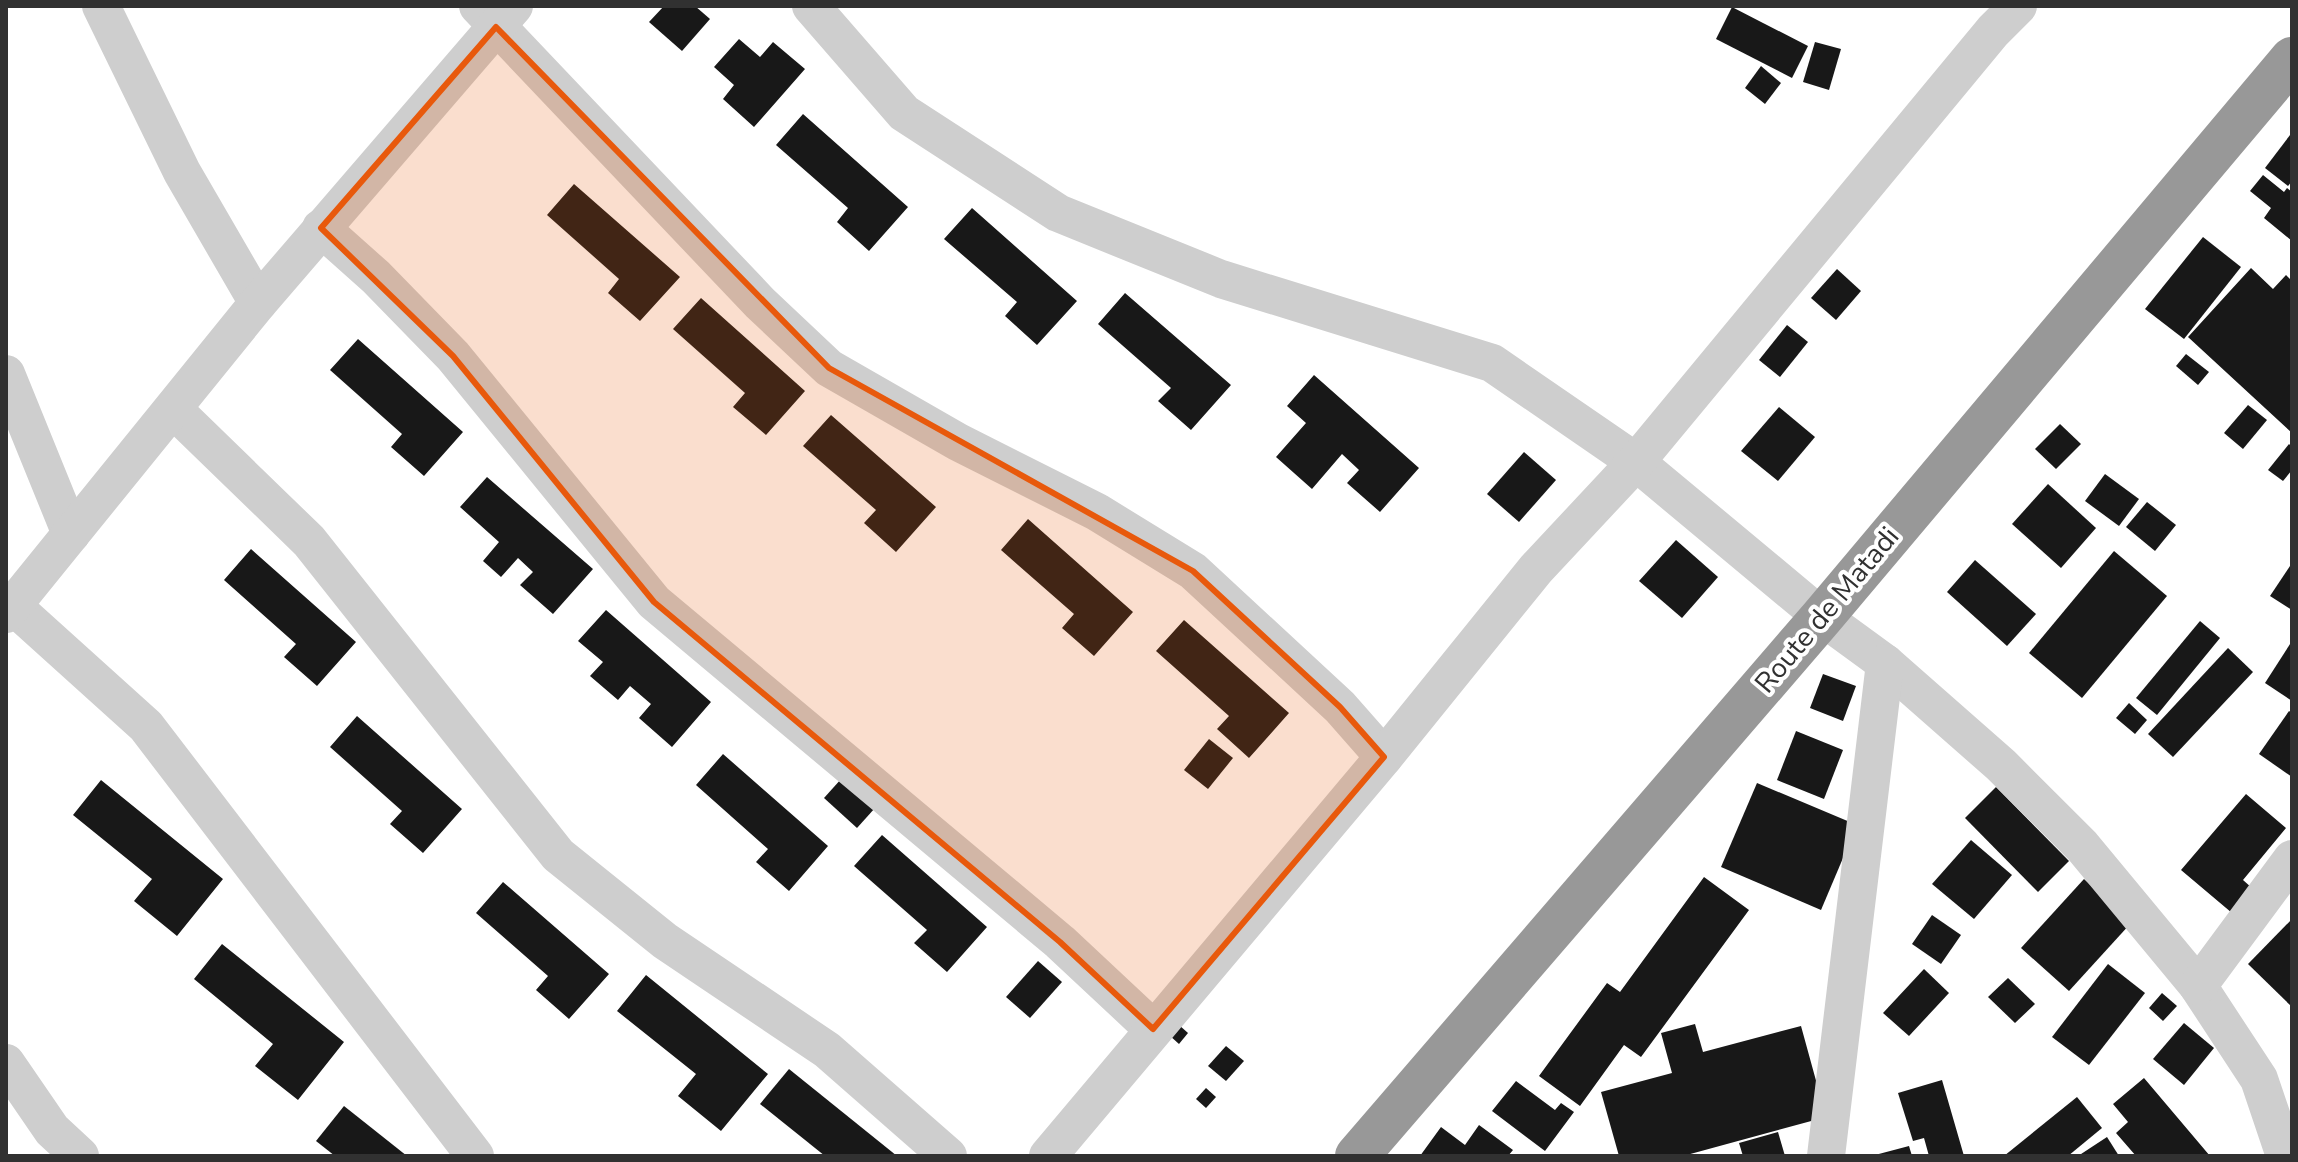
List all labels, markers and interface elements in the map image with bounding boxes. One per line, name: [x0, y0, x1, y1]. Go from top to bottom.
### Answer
street label: Route de Matadi: [1746, 519, 1908, 701]

